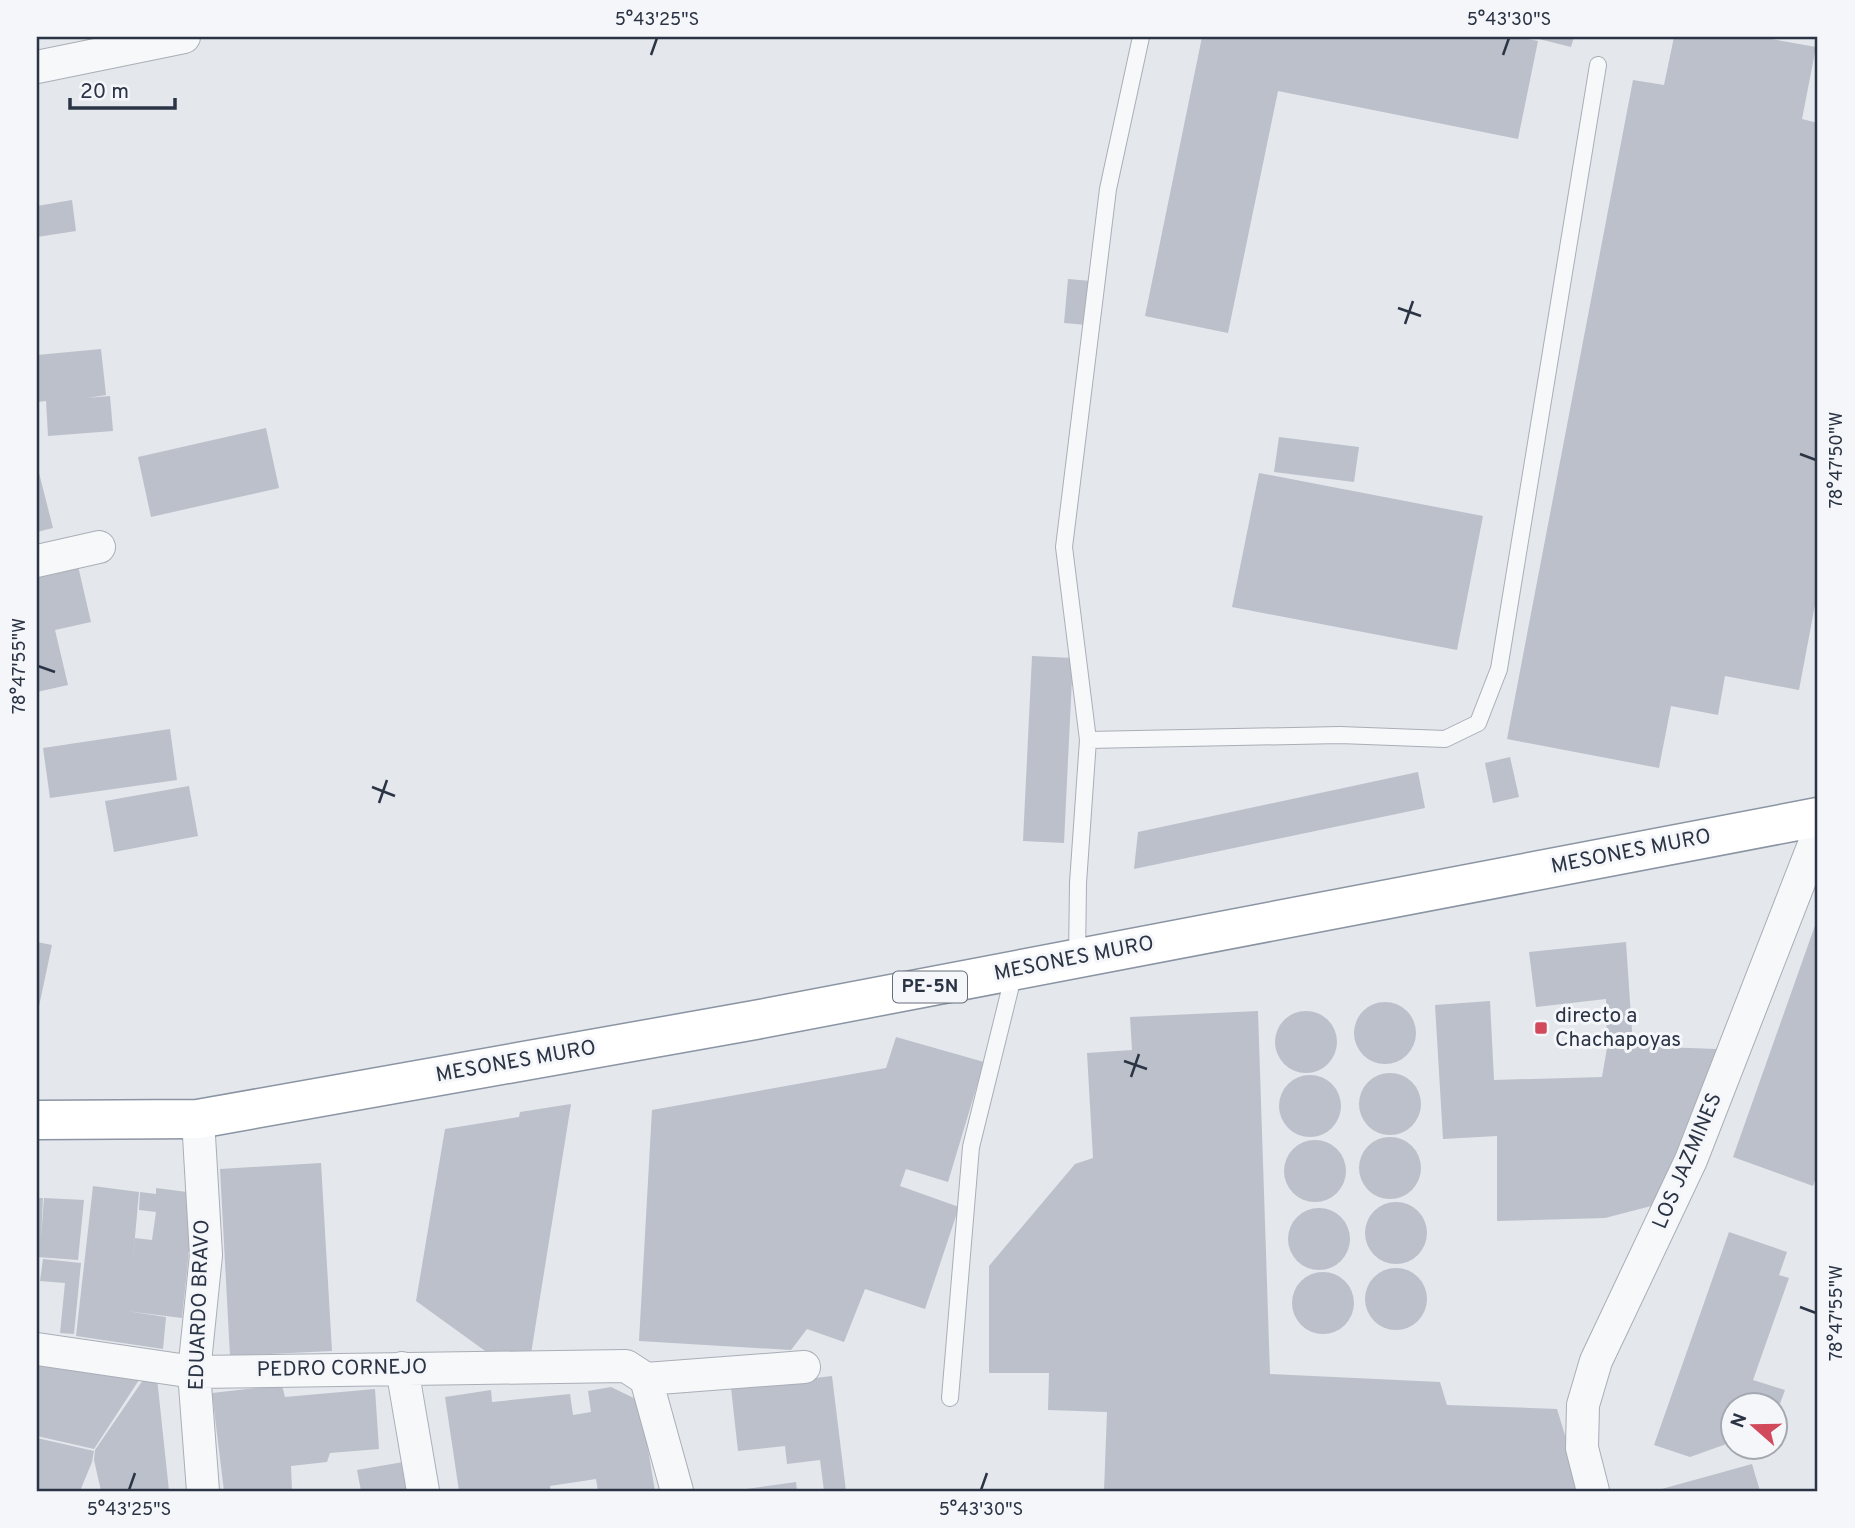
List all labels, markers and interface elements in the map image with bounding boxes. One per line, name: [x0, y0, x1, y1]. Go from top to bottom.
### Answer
text: 5°43'25"S: [615, 9, 699, 32]
text: 5°43'30"S: [1467, 9, 1551, 32]
scale bar: [70, 66, 175, 110]
text: 20 m: [80, 79, 129, 106]
text: 78°47'50"W: [1826, 412, 1849, 508]
text: 78°47'55"W: [9, 618, 32, 714]
street label: MESONES MURO: [1549, 823, 1713, 881]
street label: MESONES MURO: [992, 930, 1156, 988]
road number: PE-5N: [893, 972, 967, 1002]
place label: directo a Chachapoyas: [1555, 1003, 1681, 1054]
marker: directo a Chachapoyas: [1533, 1020, 1549, 1036]
street label: MESONES MURO: [434, 1035, 598, 1089]
street label: LOS JAZMINES: [1647, 1089, 1729, 1233]
street label: EDUARDO BRAVO: [184, 1219, 216, 1391]
text: 78°47'55"W: [1826, 1265, 1849, 1361]
street label: PEDRO CORNEJO: [257, 1354, 427, 1384]
north arrow: [1718, 1392, 1788, 1462]
text: N: [1726, 1410, 1754, 1431]
text: 5°43'25"S: [87, 1499, 171, 1522]
text: 5°43'30"S: [939, 1499, 1023, 1522]

